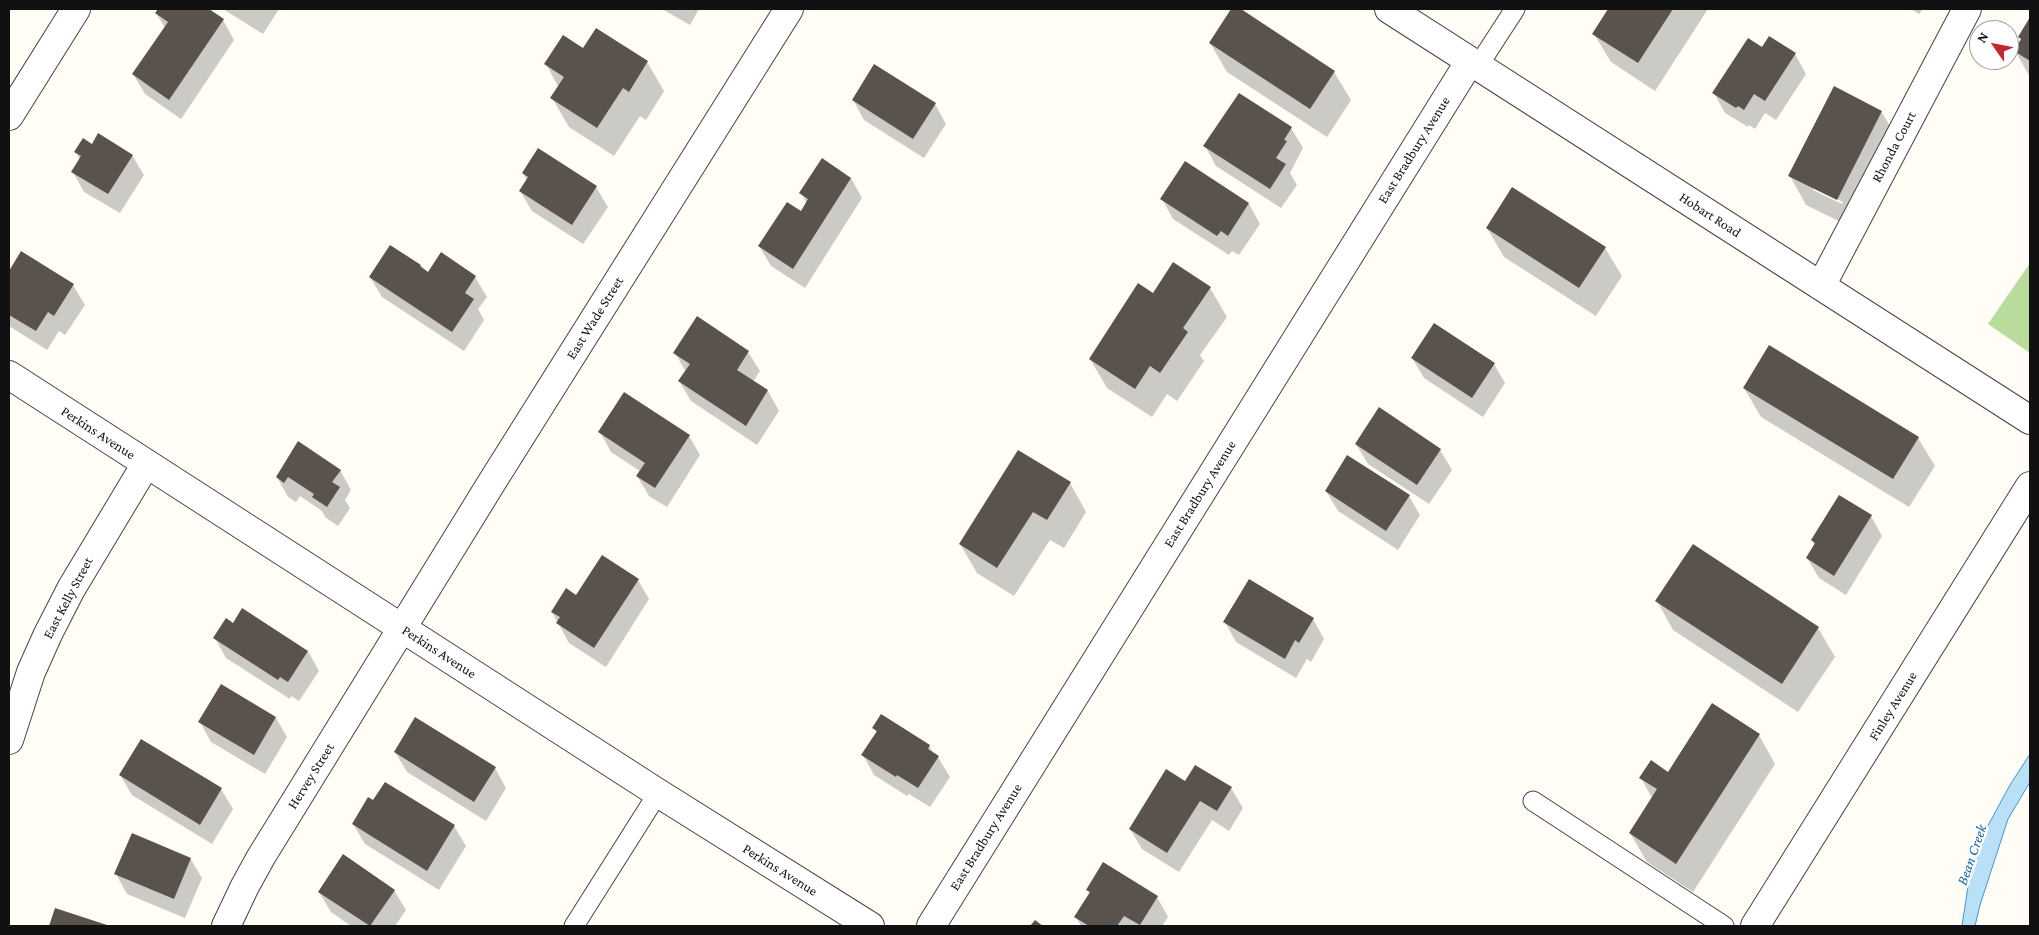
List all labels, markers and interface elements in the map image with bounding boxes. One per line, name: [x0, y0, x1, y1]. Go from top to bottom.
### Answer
north arrow: [1969, 20, 2019, 70]
text: N: [1973, 29, 1992, 46]
street label: East Bradbury Avenue: [1374, 93, 1454, 207]
street label: Rhonda Court: [1868, 108, 1920, 186]
street label: Hobart Road: [1676, 189, 1744, 241]
street label: East Wade Street: [563, 273, 627, 363]
street label: Perkins Avenue: [58, 403, 138, 463]
street label: East Bradbury Avenue: [1160, 437, 1240, 551]
street label: East Kelly Street: [39, 554, 97, 642]
street label: Perkins Avenue: [399, 622, 479, 682]
street label: Finley Avenue: [1865, 668, 1921, 744]
street label: Hervey Street: [284, 740, 338, 812]
street label: East Bradbury Avenue: [946, 780, 1026, 894]
water label: Bean Creek: [1953, 822, 1991, 888]
street label: Perkins Avenue: [740, 840, 820, 900]

